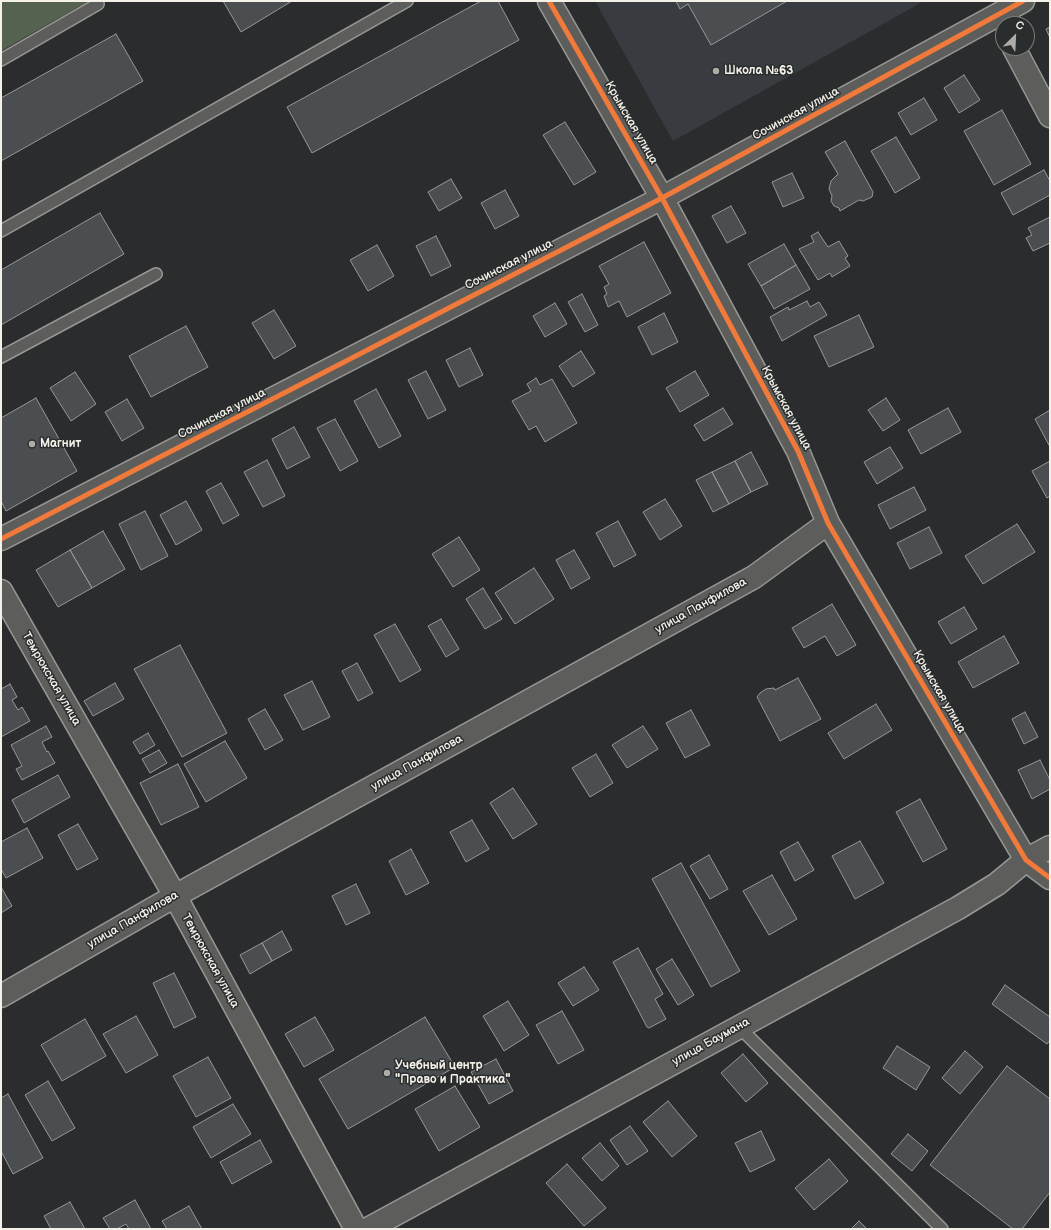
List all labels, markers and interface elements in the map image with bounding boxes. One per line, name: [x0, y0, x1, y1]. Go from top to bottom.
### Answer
north arrow: [995, 16, 1035, 56]
text: С: [1014, 18, 1026, 33]
place label: Школа №63: [724, 64, 793, 78]
marker: Школа №63: [711, 66, 721, 76]
street label: Крымская улица: [601, 79, 661, 167]
street label: Сочинская улица: [750, 84, 842, 144]
street label: Сочинская улица: [463, 237, 555, 293]
street label: Крымская улица: [758, 363, 814, 453]
street label: Сочинская улица: [176, 386, 268, 442]
place label: Магнит: [40, 437, 81, 451]
marker: Магнит: [27, 439, 37, 449]
street label: улица Панфилова: [653, 575, 749, 637]
street label: Темрюкская улица: [18, 630, 84, 728]
street label: Крымская улица: [909, 648, 969, 736]
street label: улица Панфилова: [369, 732, 465, 794]
street label: улица Панфилова: [85, 888, 181, 952]
street label: Темрюкская улица: [178, 911, 242, 1011]
street label: улица Баумана: [670, 1015, 752, 1069]
place label: Учебный центр "Право и Практика": [395, 1059, 510, 1087]
marker: Учебный центр "Право и Практика": [382, 1068, 392, 1078]

